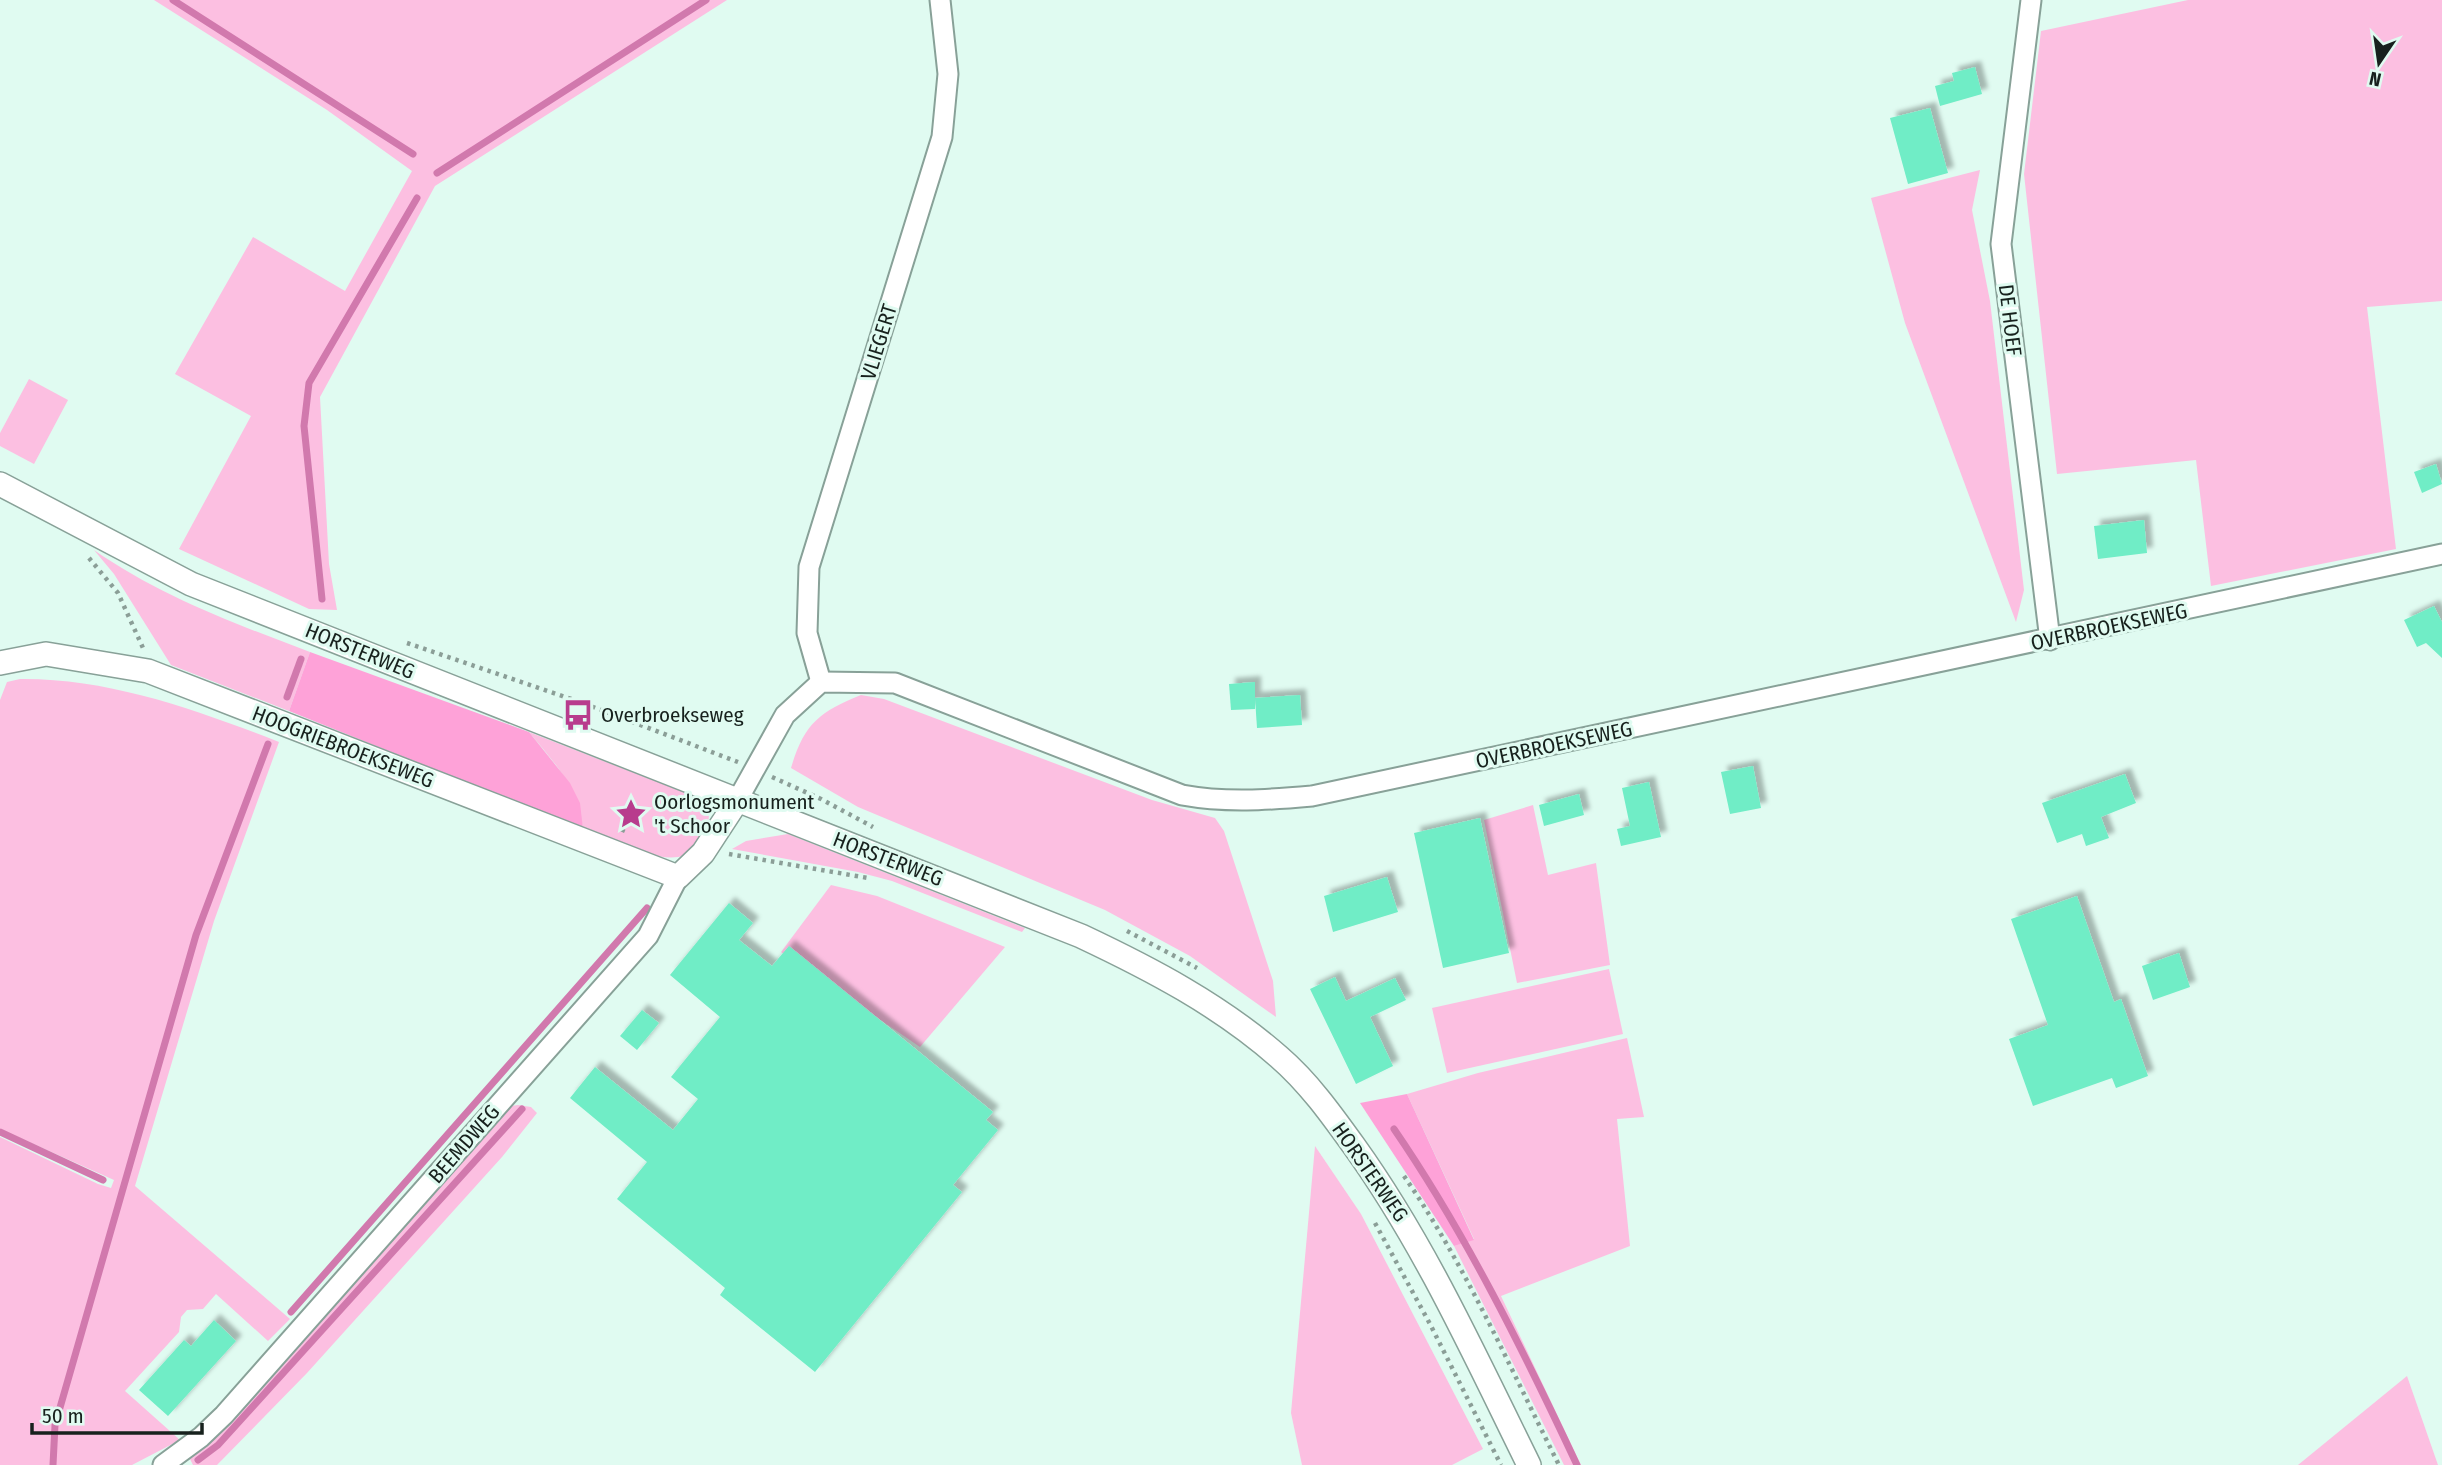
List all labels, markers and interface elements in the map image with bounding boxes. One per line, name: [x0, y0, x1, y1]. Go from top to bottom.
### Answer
north arrow: [2344, 28, 2414, 98]
text: N: [2367, 67, 2383, 92]
street label: DE HOEF: [1993, 283, 2027, 357]
street label: VLIEGERT: [855, 301, 903, 383]
street label: OVERBROEKSEWEG: [2028, 598, 2190, 656]
street label: HORSTERWEG: [302, 617, 418, 685]
bus stop icon: Overbroekseweg: [561, 698, 595, 732]
street label: HOOGRIEBROEKSEWEG: [249, 700, 437, 794]
place label: Overbroekseweg: [601, 702, 744, 728]
street label: OVERBROEKSEWEG: [1473, 716, 1635, 774]
place label: Oorlogsmonument 't Schoor: [654, 789, 815, 839]
place icon: Oorlogsmonument 't Schoor: [614, 797, 648, 831]
street label: HORSTERWEG: [829, 826, 947, 892]
street label: BEEMDWEG: [423, 1099, 505, 1189]
street label: HORSTERWEG: [1326, 1117, 1414, 1227]
scale bar: [32, 1392, 201, 1436]
text: 50 m: [42, 1403, 84, 1429]

